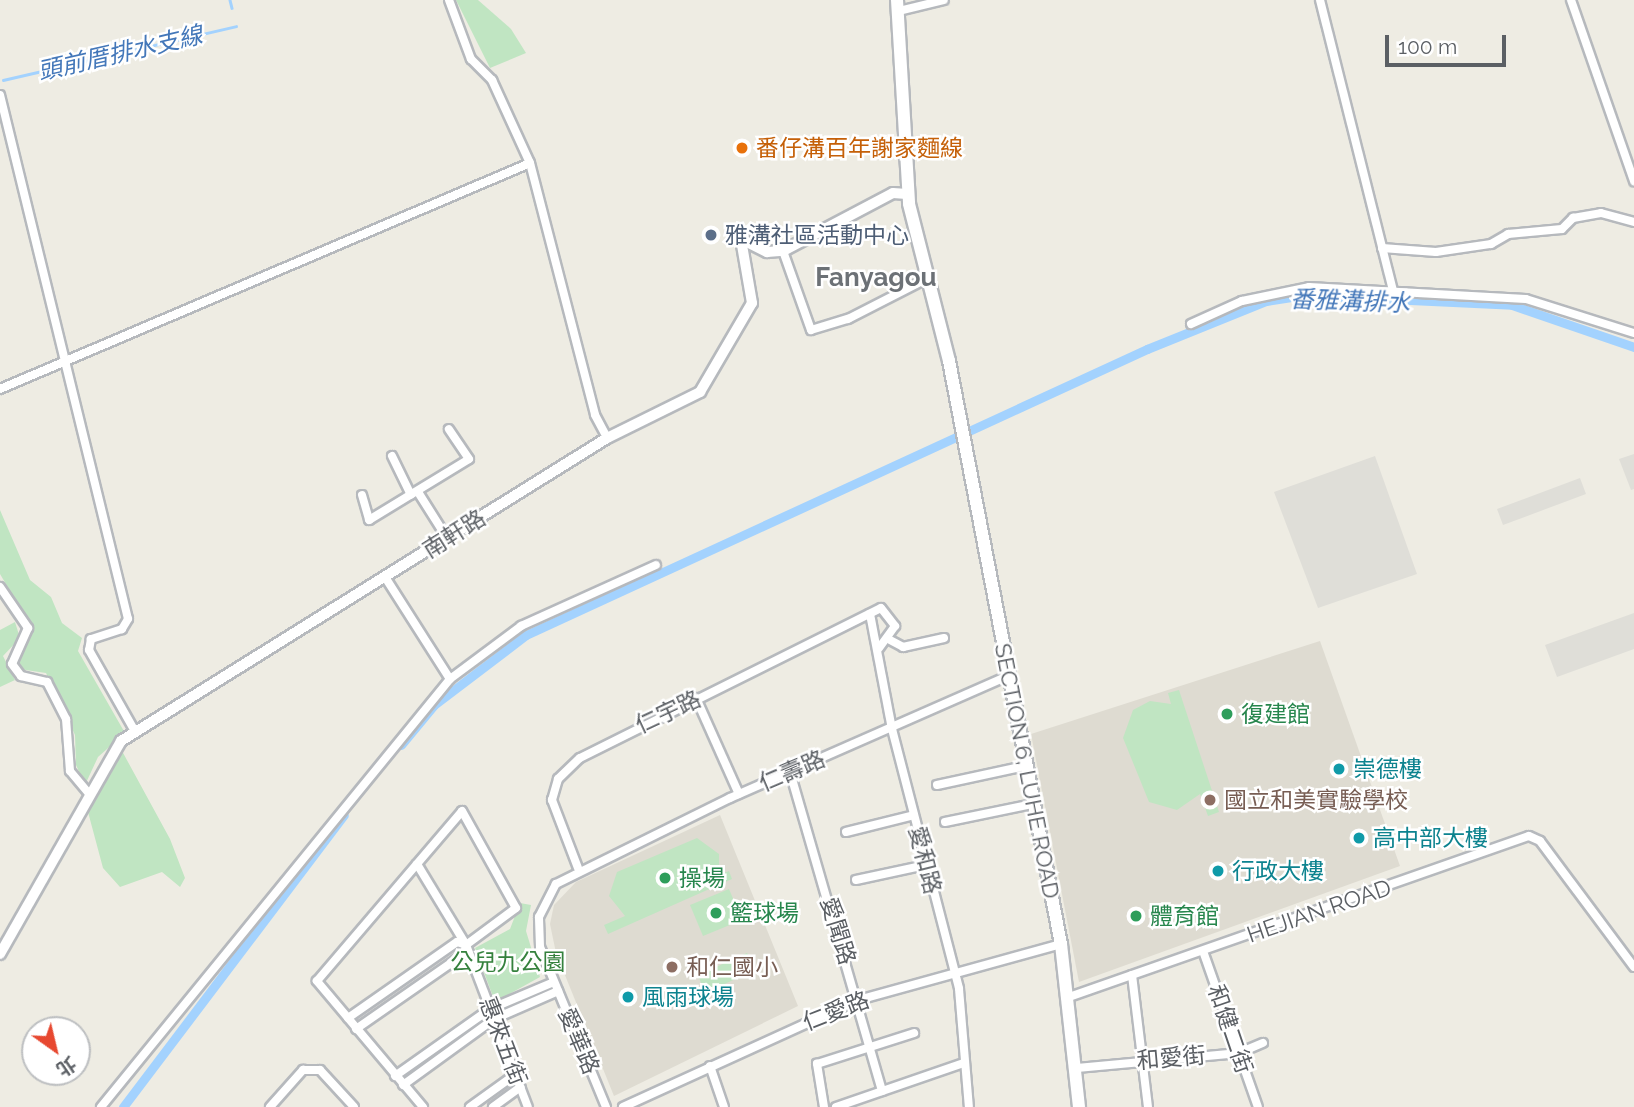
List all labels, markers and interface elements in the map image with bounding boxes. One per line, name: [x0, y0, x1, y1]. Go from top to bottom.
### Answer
water label: 頭前厝排水支線: [35, 20, 205, 86]
scale bar: [1389, 21, 1510, 65]
text: 100 m: [1398, 34, 1457, 59]
place label: 番仔溝百年謝家麵線: [756, 134, 963, 162]
marker: 番仔溝百年謝家麵線: [734, 140, 750, 156]
place label: 雅溝社區活動中心: [725, 221, 909, 249]
marker: 雅溝社區活動中心: [703, 227, 719, 243]
district label: Fanyagou: [815, 262, 937, 294]
water label: 番雅溝排水: [1290, 285, 1410, 317]
street label: 南軒路: [417, 504, 491, 564]
street label: SECTION 6, LUHE ROAD: [989, 641, 1065, 901]
street label: 仁宇路: [631, 685, 705, 739]
place label: 復建館: [1241, 700, 1310, 728]
marker: 復建館: [1219, 706, 1235, 722]
street label: 仁壽路: [755, 745, 829, 797]
place label: 崇德樓: [1353, 755, 1422, 783]
marker: 崇德樓: [1331, 761, 1347, 777]
place label: 國立和美實驗學校: [1224, 786, 1408, 814]
marker: 國立和美實驗學校: [1202, 792, 1218, 808]
street label: 愛和路: [903, 823, 947, 897]
place label: 高中部大樓: [1373, 824, 1488, 852]
marker: 高中部大樓: [1351, 830, 1367, 846]
place label: 行政大樓: [1232, 857, 1324, 885]
marker: 行政大樓: [1210, 863, 1226, 879]
place label: 操場: [679, 864, 725, 892]
marker: 操場: [657, 870, 673, 886]
street label: HEJIAN ROAD: [1243, 873, 1395, 949]
street label: 愛聞路: [815, 894, 861, 968]
place label: 籃球場: [730, 899, 799, 927]
place label: 體育館: [1150, 902, 1219, 930]
marker: 籃球場: [708, 905, 724, 921]
marker: 體育館: [1128, 908, 1144, 924]
park label: 公兒九公園: [451, 948, 565, 976]
place label: 和仁國小: [686, 953, 778, 981]
marker: 和仁國小: [664, 959, 680, 975]
street label: 和健二街: [1202, 981, 1258, 1077]
place label: 風雨球場: [642, 983, 734, 1011]
street label: 仁愛路: [799, 986, 873, 1036]
marker: 風雨球場: [620, 989, 636, 1005]
street label: 惠來五街: [474, 993, 532, 1089]
street label: 愛華路: [553, 1004, 605, 1078]
north arrow: [21, 1016, 91, 1086]
street label: 和愛街: [1135, 1041, 1207, 1075]
text: 北: [53, 1052, 81, 1081]

